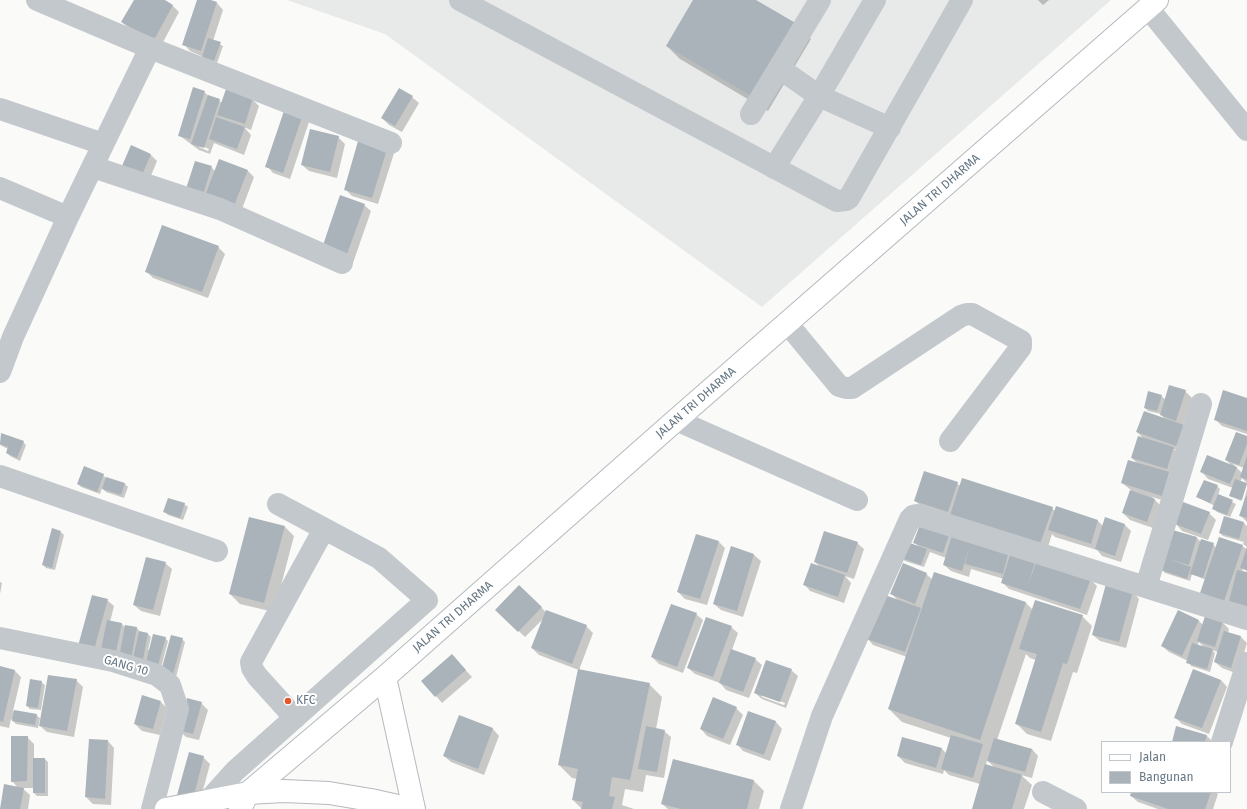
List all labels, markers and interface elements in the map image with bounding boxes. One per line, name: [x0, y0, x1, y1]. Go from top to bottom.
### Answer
street label: JALAN TRI DHARMA: [897, 151, 983, 229]
street label: JALAN TRI DHARMA: [653, 364, 739, 442]
street label: JALAN TRI DHARMA: [410, 578, 496, 656]
street label: GANG 10: [102, 653, 150, 679]
place label: KFC: [296, 694, 315, 708]
marker: KFC: [283, 696, 293, 706]
legend: [1101, 741, 1231, 793]
text: Jalan: [1139, 750, 1166, 764]
text: Bangunan: [1139, 770, 1194, 784]

